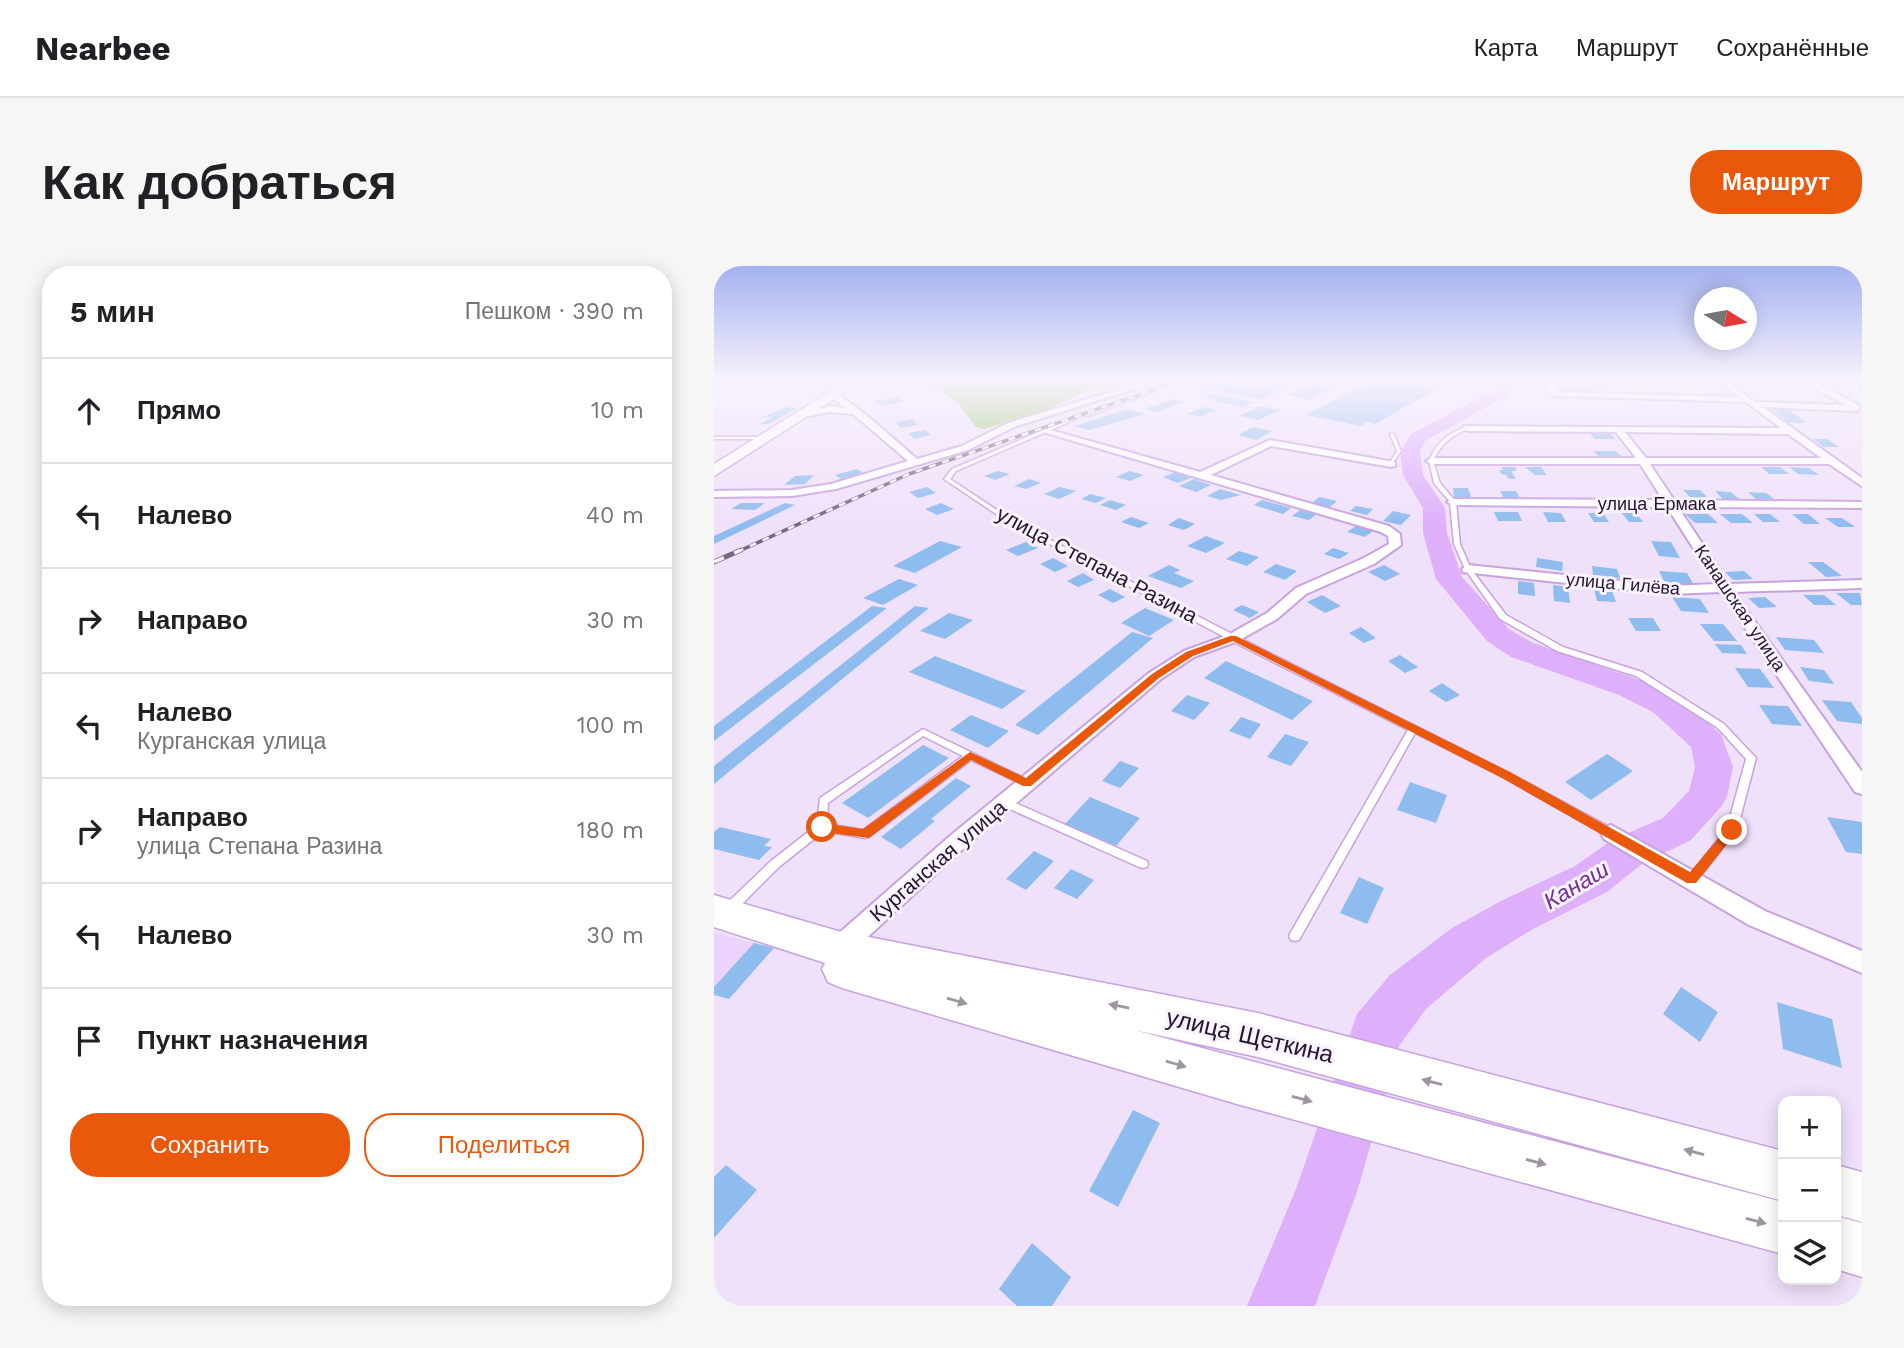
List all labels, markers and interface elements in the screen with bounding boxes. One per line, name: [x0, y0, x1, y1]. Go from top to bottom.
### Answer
text: Nearbee: [35, 29, 171, 68]
text: Карта: [1474, 34, 1538, 62]
text: Маршрут: [1576, 34, 1678, 62]
text: Сохранённые: [1716, 34, 1869, 62]
button: Маршрут: [1690, 150, 1862, 214]
text: Как добраться: [42, 153, 397, 211]
north arrow: [1694, 287, 1757, 350]
text: 5 мин: [70, 294, 155, 329]
text: Пешком · 390 m: [465, 298, 644, 325]
icon: ahead: [70, 392, 108, 430]
text: Прямо: [137, 395, 221, 425]
text: 10 m: [591, 397, 644, 424]
street label: улица Ермака: [1598, 493, 1717, 514]
icon: left: [70, 497, 108, 535]
text: Налево: [137, 500, 232, 530]
street label: улица Степана Разина: [992, 501, 1202, 628]
text: 40 m: [586, 502, 644, 529]
street label: Канашская улица: [1690, 541, 1791, 676]
street label: улица Гилёва: [1565, 568, 1682, 599]
icon: right: [70, 602, 108, 640]
text: Направо: [137, 605, 248, 635]
text: 30 m: [587, 607, 644, 634]
text: Налево: [137, 697, 232, 727]
icon: left: [70, 707, 108, 745]
text: 100 m: [577, 712, 644, 739]
text: Курганская улица: [137, 728, 326, 755]
street label: Курганская улица: [864, 794, 1011, 927]
text: Направо: [137, 802, 248, 832]
route start: [806, 811, 837, 842]
icon: right: [70, 812, 108, 850]
route end: [1716, 814, 1747, 845]
text: 180 m: [577, 817, 644, 844]
text: улица Степана Разина: [137, 833, 382, 860]
water label: Канаш: [1539, 856, 1614, 915]
icon: left: [70, 917, 108, 955]
text: Налево: [137, 920, 232, 950]
text: 30 m: [587, 922, 644, 949]
one-way arrow: [947, 997, 968, 1007]
one-way arrow: [1108, 1001, 1130, 1012]
street label: улица Щеткина: [1164, 1003, 1337, 1069]
icon: arrive: [70, 1022, 108, 1060]
text: Пункт назначения: [137, 1025, 368, 1055]
one-way arrow: [1166, 1059, 1187, 1069]
one-way arrow: [1421, 1076, 1442, 1086]
one-way arrow: [1292, 1094, 1314, 1105]
map controls: [1778, 1096, 1841, 1285]
button: +: [1778, 1096, 1841, 1159]
button: Сохранить: [70, 1113, 350, 1177]
button: Поделиться: [364, 1113, 644, 1177]
one-way arrow: [1683, 1146, 1705, 1157]
one-way arrow: [1525, 1157, 1547, 1168]
button: −: [1778, 1159, 1841, 1222]
one-way arrow: [1745, 1216, 1767, 1227]
button: layers: [1778, 1222, 1841, 1285]

